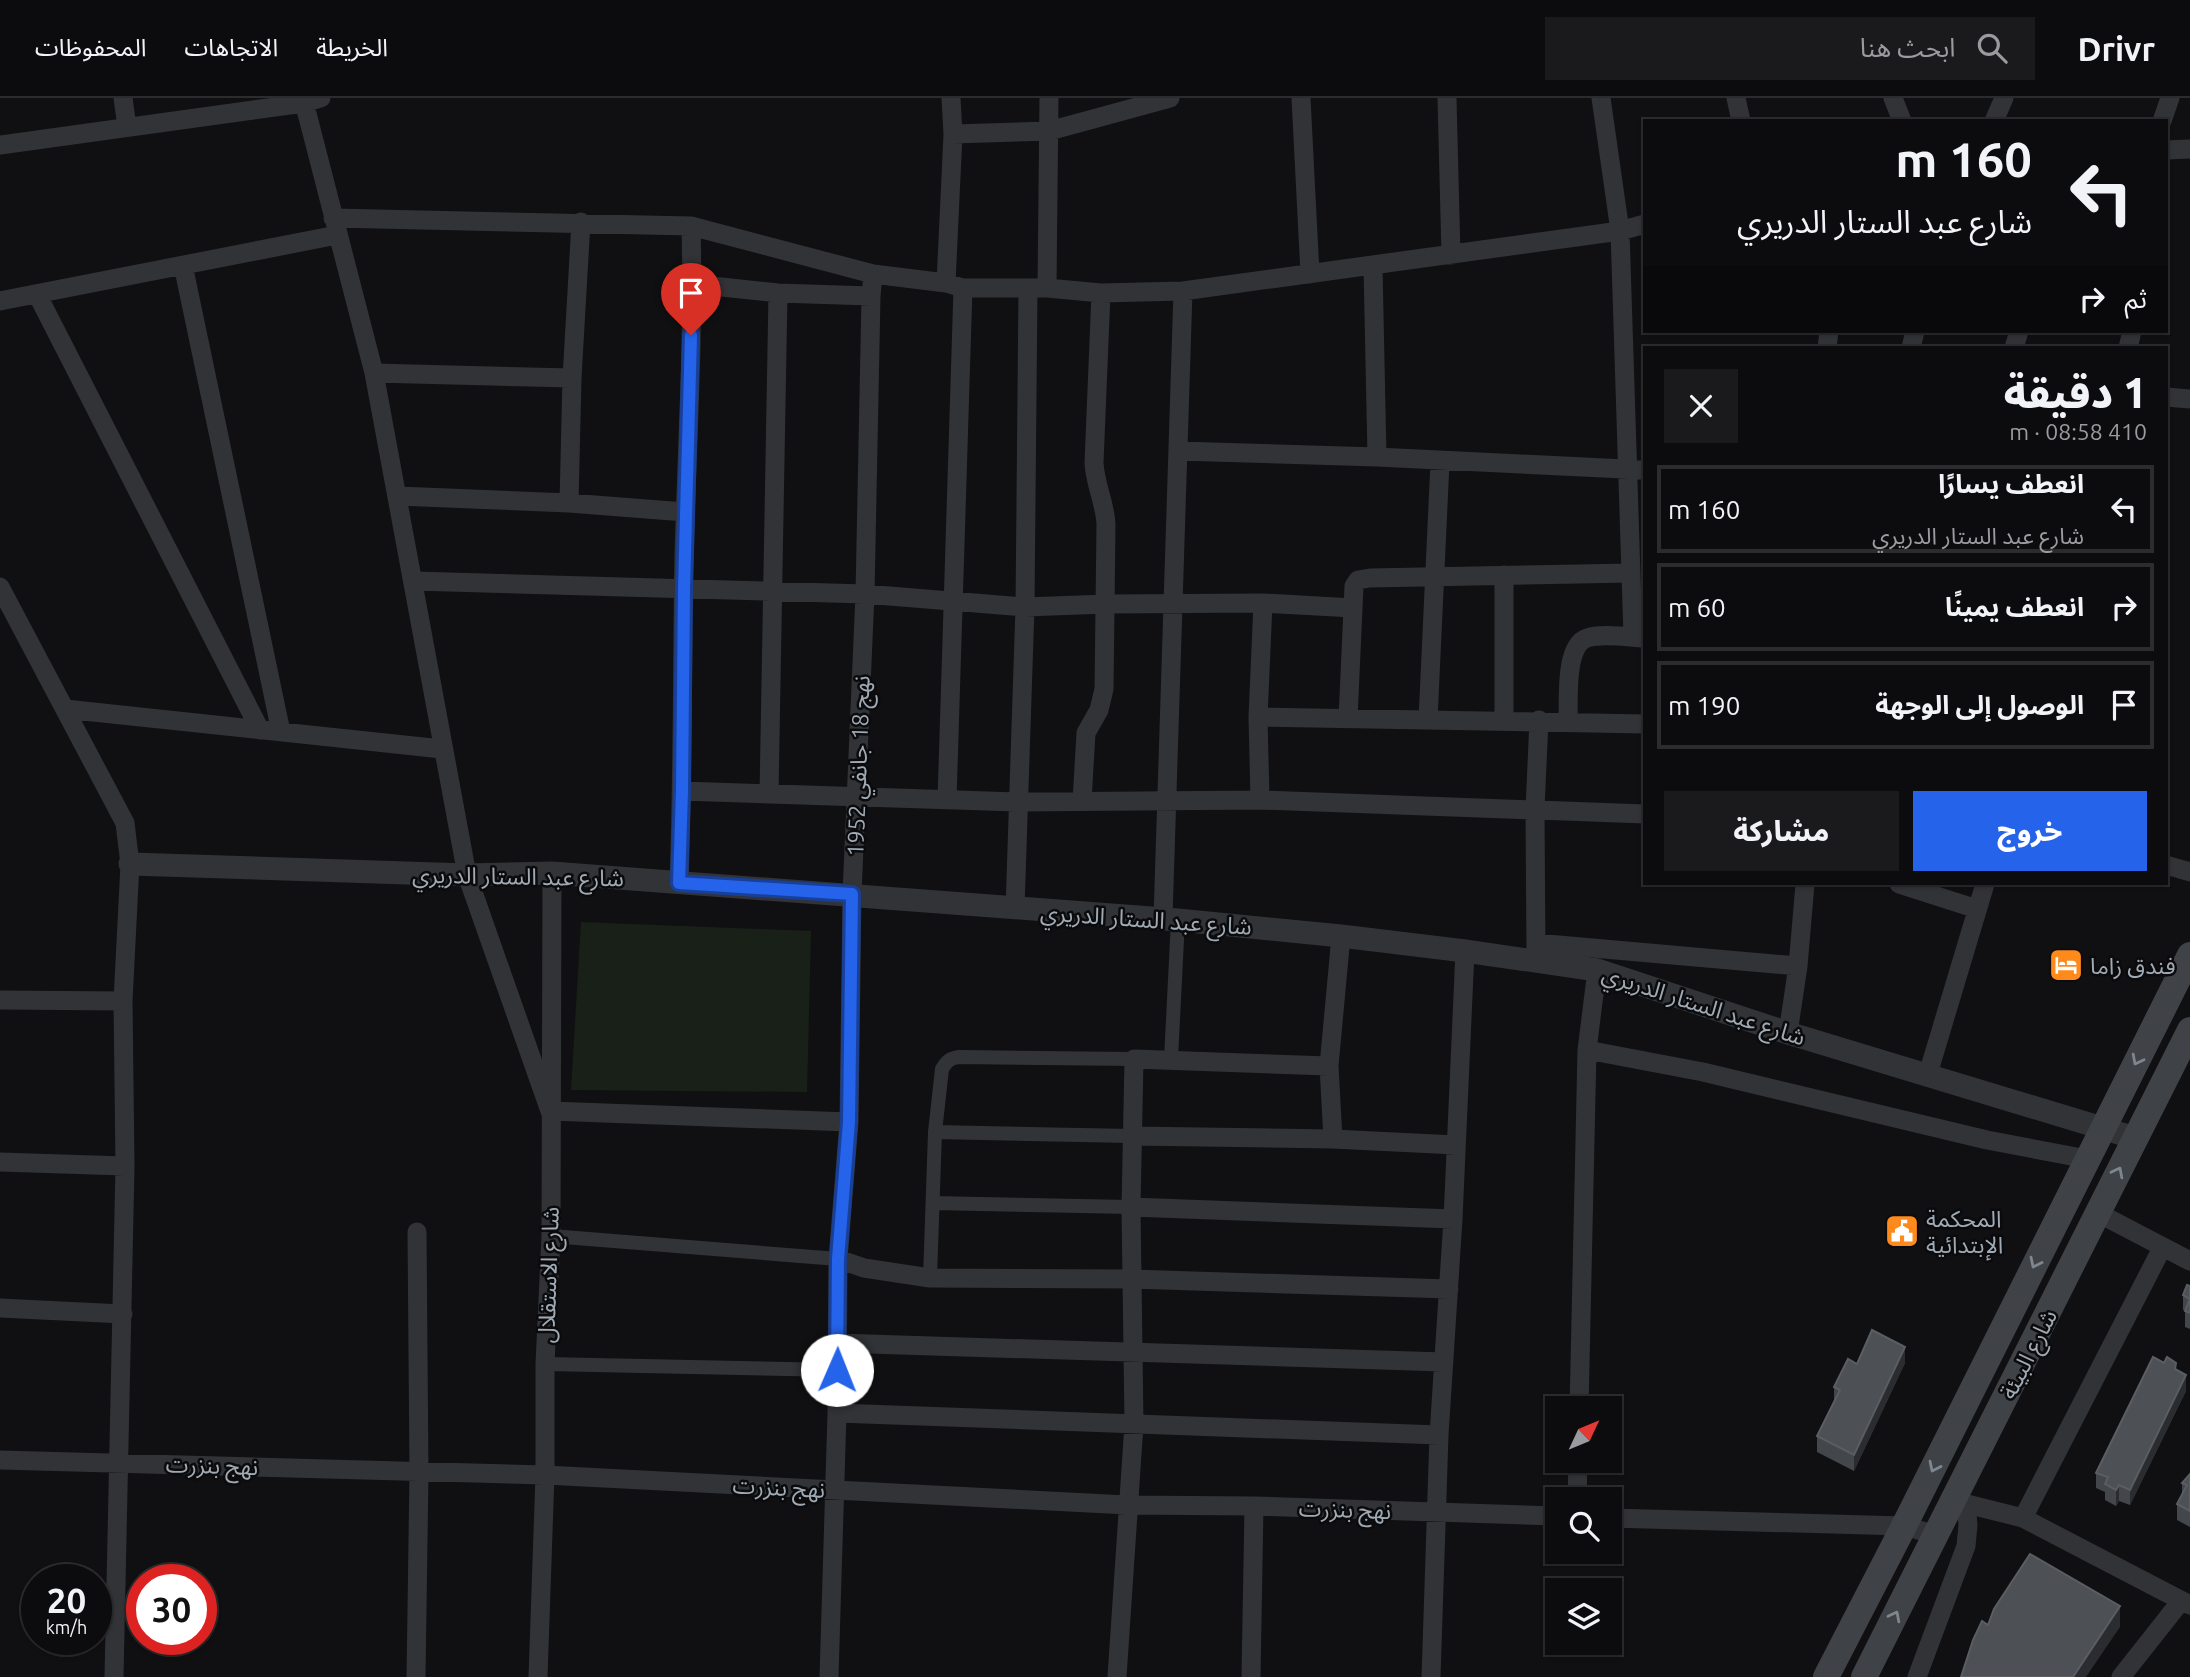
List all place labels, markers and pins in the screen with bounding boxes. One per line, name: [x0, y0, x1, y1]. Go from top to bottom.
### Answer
pin: [661, 263, 721, 335]
hotel icon: فندق زاما: [2047, 946, 2085, 984]
place label: فندق زاما: [2090, 953, 2176, 980]
place label: المحكمة الإبتدائية: [1926, 1206, 2003, 1261]
public building icon: المحكمة الإبتدائية: [1883, 1212, 1921, 1250]

